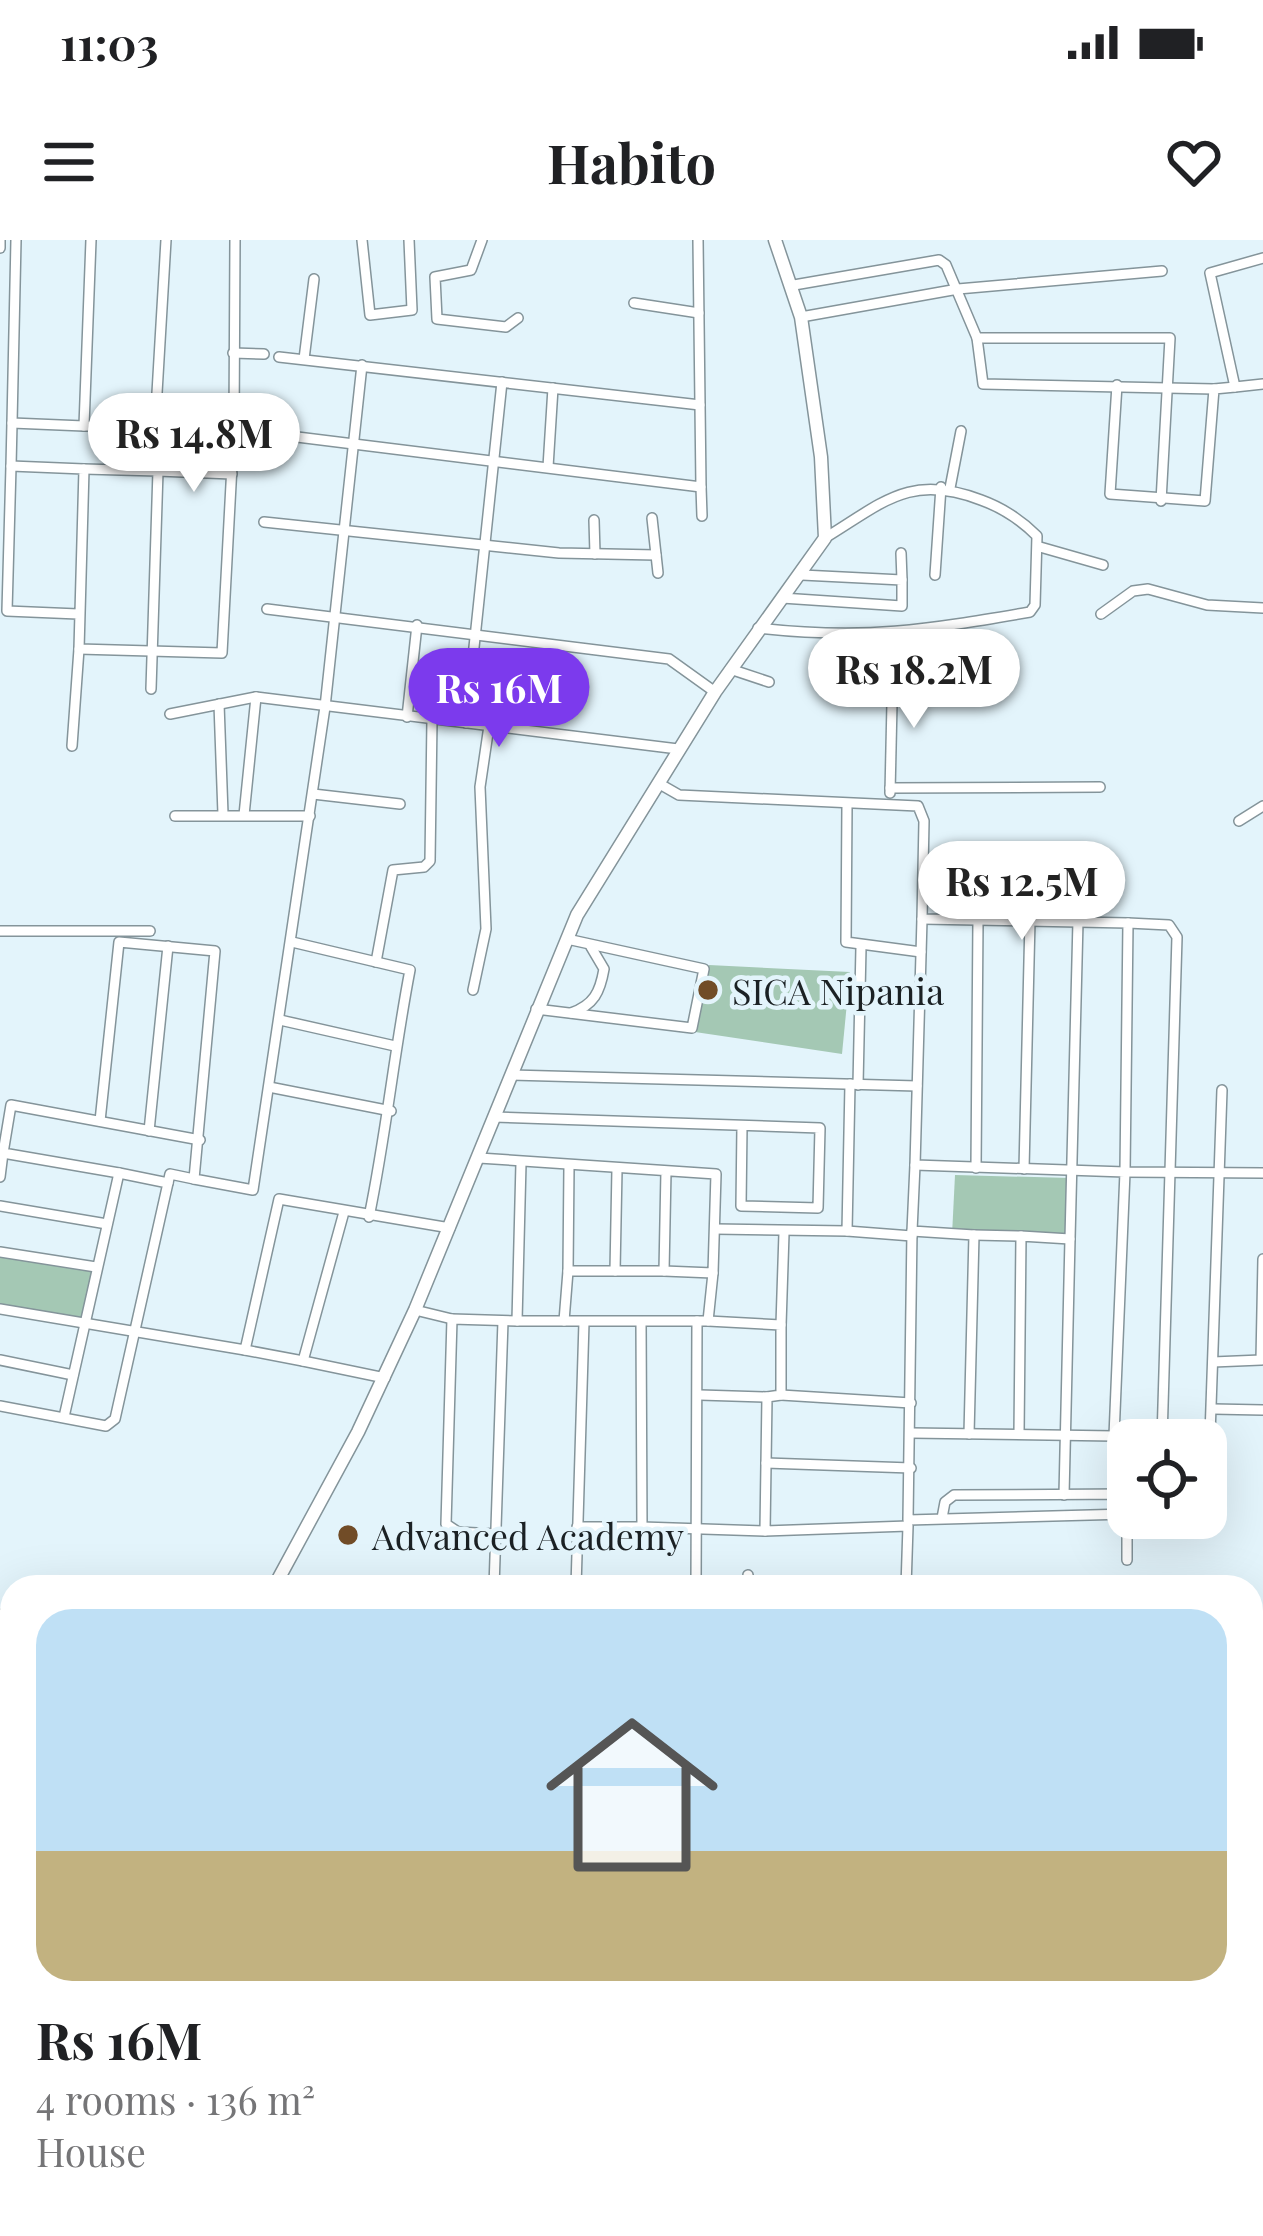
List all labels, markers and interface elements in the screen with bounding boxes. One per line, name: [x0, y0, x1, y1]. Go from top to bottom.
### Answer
text: 11:03: [60, 12, 159, 72]
text: Habito: [547, 126, 716, 198]
icon: menu: [36, 129, 102, 195]
icon: heart: [1161, 129, 1227, 195]
pin: Rs 14.8M: [70, 393, 318, 495]
text: Rs 14.8M: [115, 406, 273, 458]
pin: Rs 18.2M: [790, 629, 1038, 731]
text: Rs 18.2M: [835, 642, 993, 694]
pin: Rs 16M: [401, 648, 597, 750]
text: Rs 16M: [435, 661, 563, 713]
pin: Rs 12.5M: [898, 841, 1146, 943]
text: Rs 12.5M: [945, 854, 1099, 906]
place label: SICA Nipania: [732, 966, 944, 1014]
marker: SICA Nipania: [695, 977, 721, 1003]
map controls: [1107, 1419, 1227, 1539]
button: locate: [1107, 1419, 1227, 1539]
place label: Advanced Academy: [371, 1511, 684, 1559]
marker: Advanced Academy: [335, 1522, 361, 1548]
icon: home: [524, 1687, 740, 1903]
text: Rs 16M: [36, 2005, 202, 2073]
text: 4 rooms · 136 m²: [36, 2073, 315, 2125]
text: House: [36, 2125, 146, 2177]

